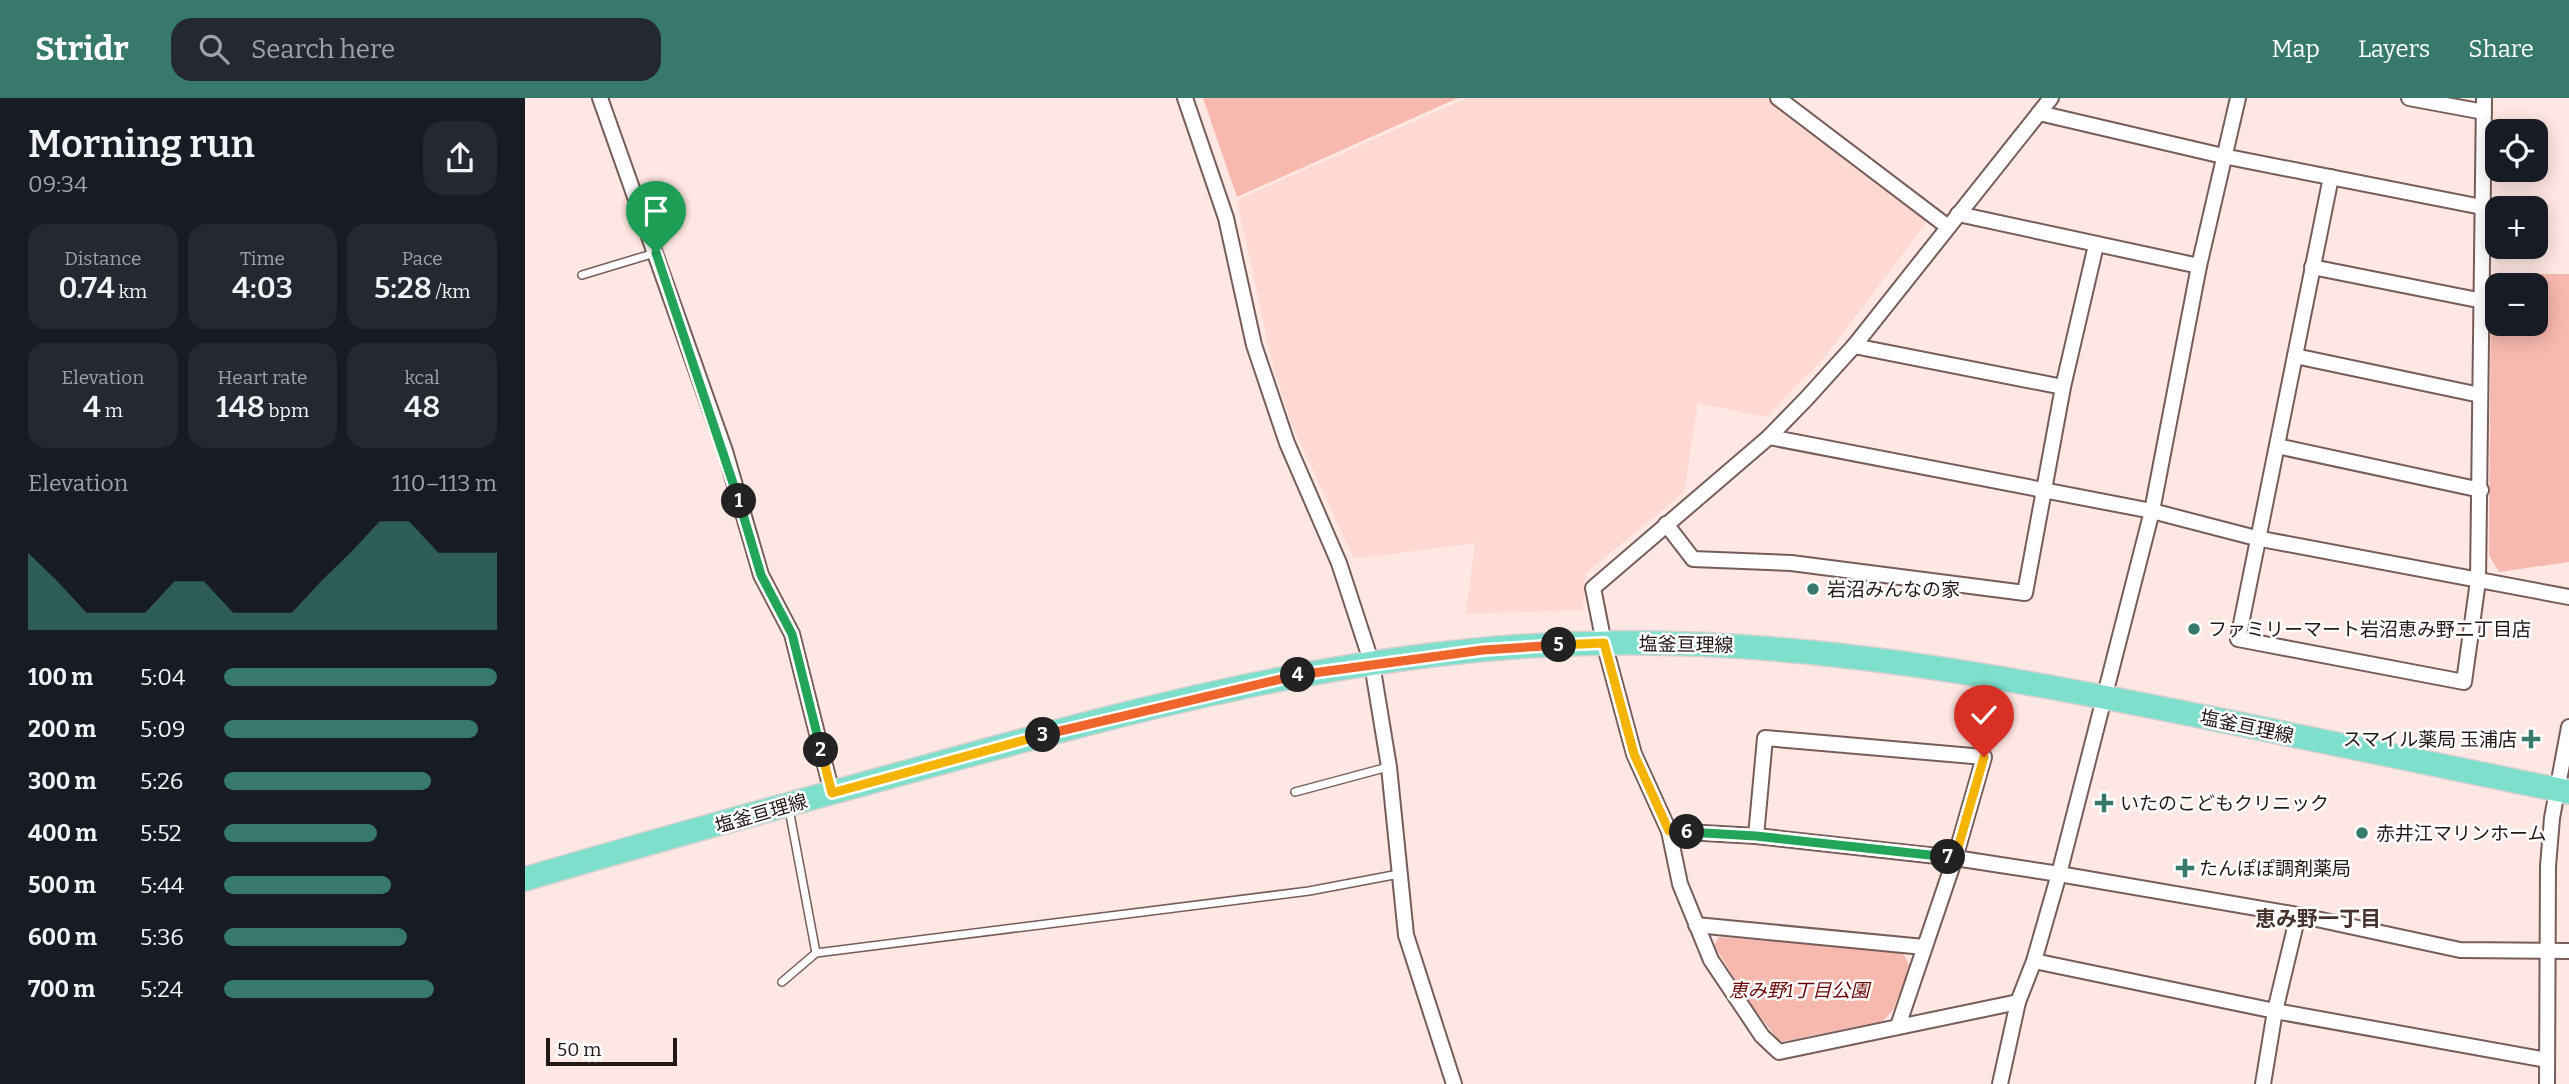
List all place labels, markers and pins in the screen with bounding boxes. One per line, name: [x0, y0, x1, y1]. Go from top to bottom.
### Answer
pin: [626, 181, 686, 253]
pin: 1: [721, 484, 757, 518]
place label: 岩沼みんなの家: [1827, 578, 1960, 601]
marker: 岩沼みんなの家: [1805, 581, 1821, 597]
place label: ファミリーマート岩沼恵み野二丁目店: [2208, 618, 2531, 641]
marker: ファミリーマート岩沼恵み野二丁目店: [2186, 621, 2202, 637]
pin: 5: [1541, 628, 1577, 662]
pin: 4: [1281, 658, 1315, 692]
pin: [1954, 685, 2014, 757]
pin: 3: [1025, 718, 1061, 752]
place label: スマイル薬局 玉浦店: [2343, 728, 2517, 751]
marker: スマイル薬局 玉浦店: [2523, 731, 2539, 747]
pin: 2: [803, 732, 839, 768]
place label: いたのこどもクリニック: [2120, 792, 2329, 815]
marker: いたのこどもクリニック: [2094, 793, 2114, 813]
pin: 6: [1669, 814, 1705, 850]
place label: 赤井江マリンホーム: [2376, 822, 2546, 845]
marker: 赤井江マリンホーム: [2354, 825, 2370, 841]
pin: 7: [1931, 840, 1965, 874]
place label: たんぽぽ調剤薬局: [2199, 857, 2351, 880]
marker: たんぽぽ調剤薬局: [2177, 860, 2193, 876]

